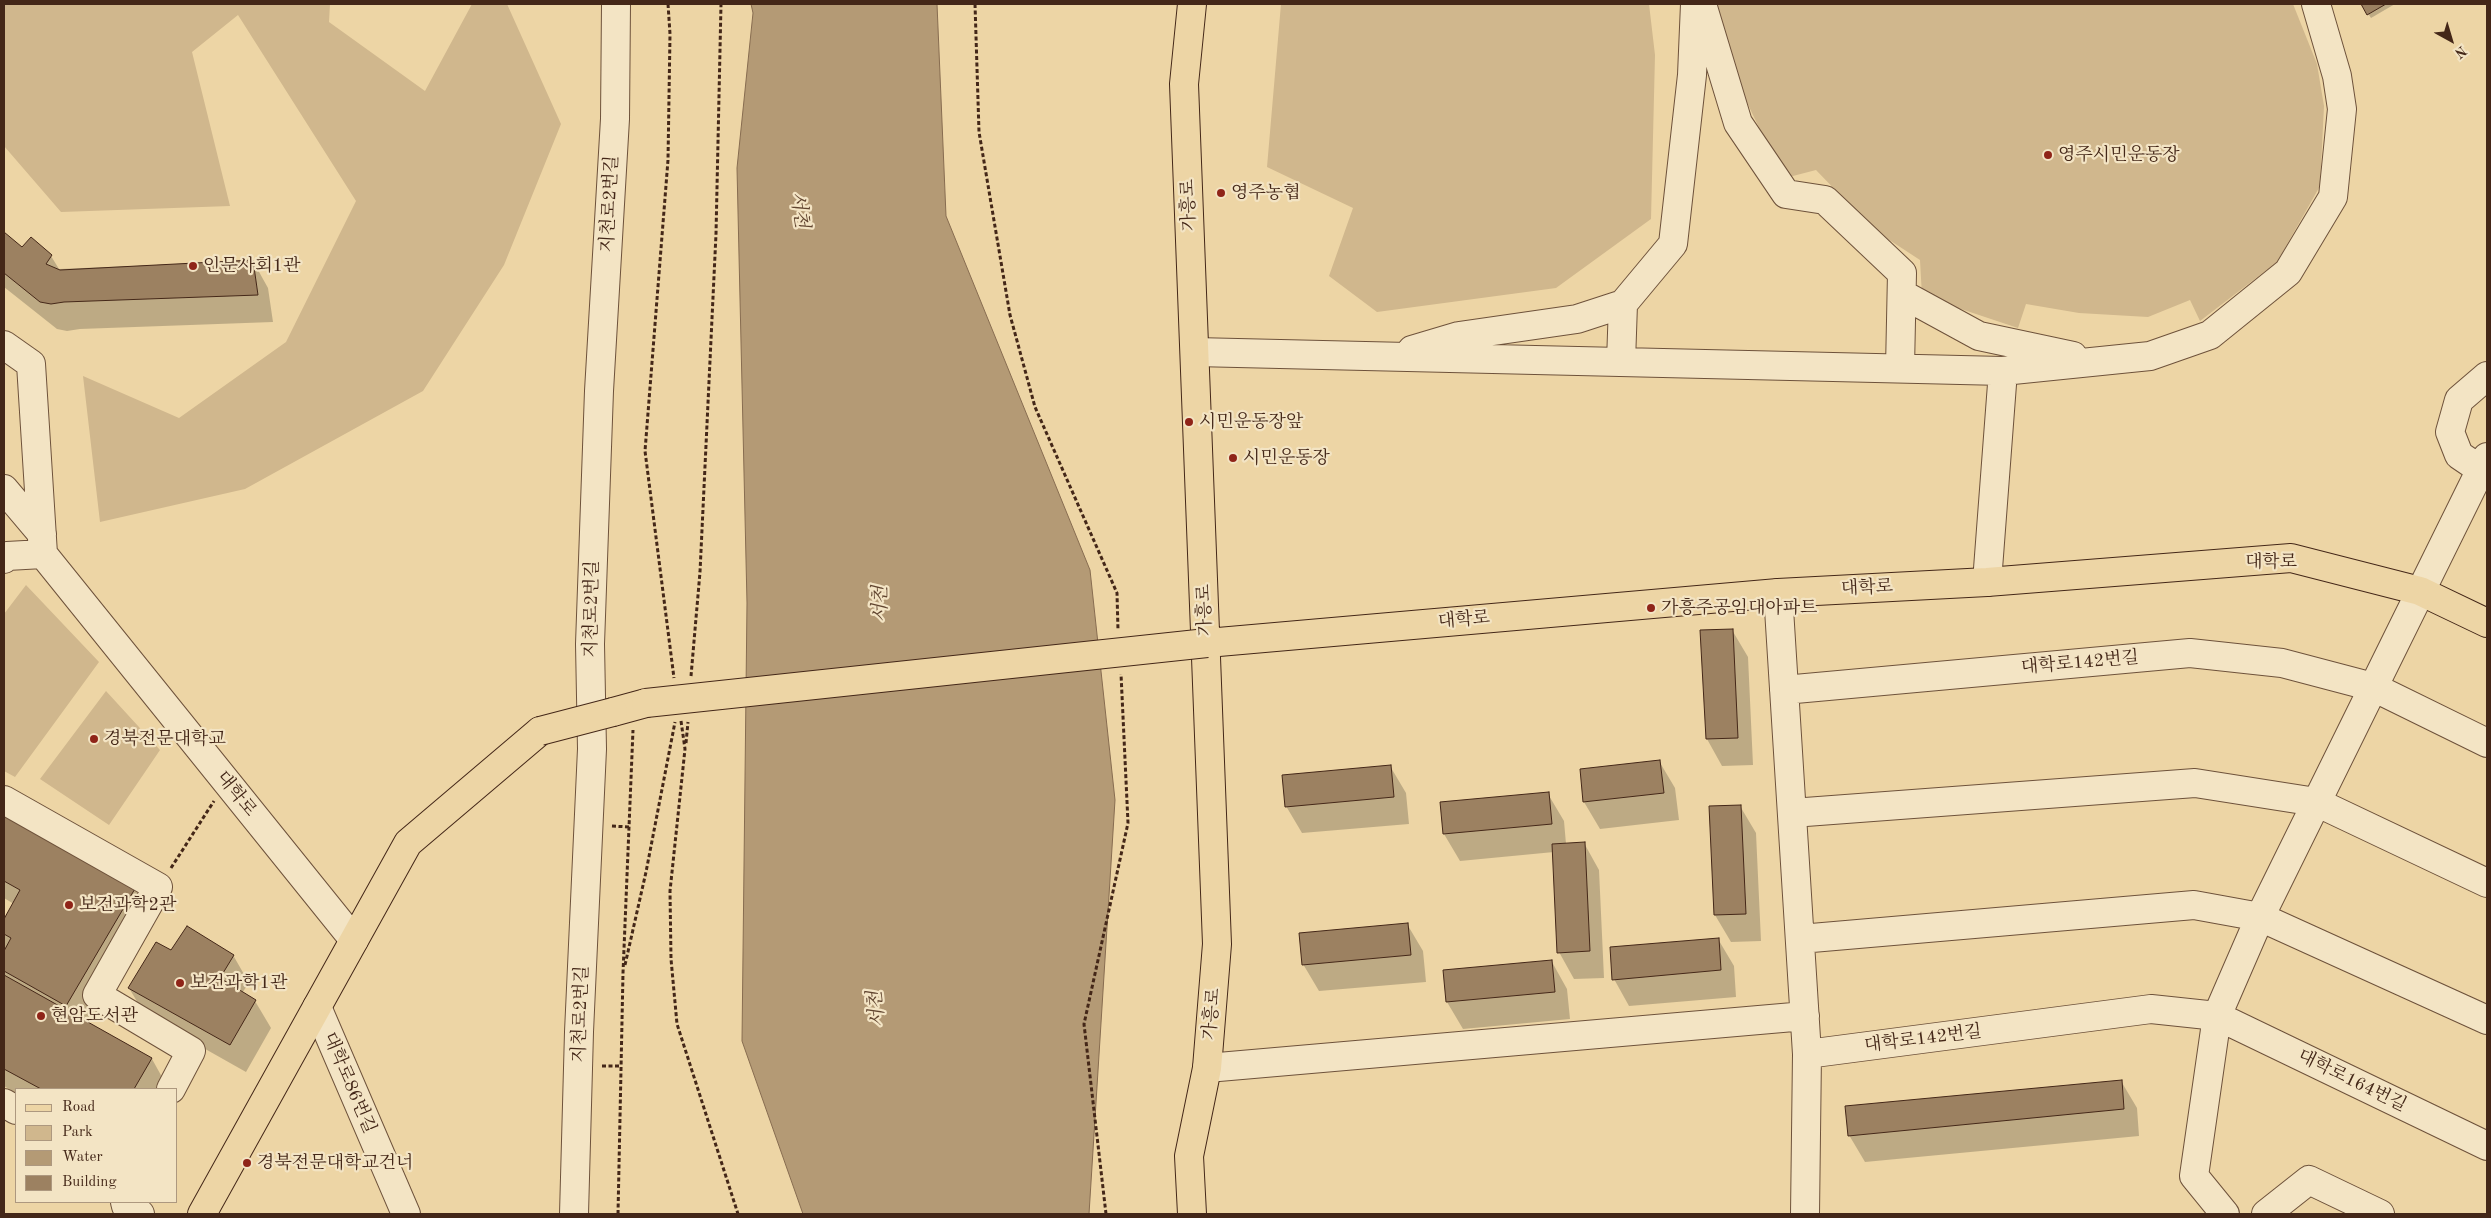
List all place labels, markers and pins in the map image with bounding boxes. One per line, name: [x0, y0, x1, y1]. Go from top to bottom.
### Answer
place label: 영주시민운동장: [2058, 144, 2180, 166]
marker: 영주시민운동장: [2042, 149, 2054, 161]
place label: 영주농협: [1231, 182, 1301, 204]
marker: 영주농협: [1215, 187, 1227, 199]
place label: 인문사회1관: [203, 255, 300, 277]
marker: 인문사회1관: [187, 260, 199, 272]
place label: 시민운동장앞: [1199, 411, 1303, 433]
marker: 시민운동장앞: [1183, 416, 1195, 428]
place label: 시민운동장: [1243, 447, 1330, 469]
marker: 시민운동장: [1227, 452, 1239, 464]
place label: 가흥주공임대아파트: [1661, 597, 1817, 619]
marker: 가흥주공임대아파트: [1645, 602, 1657, 614]
place label: 경북전문대학교: [104, 728, 226, 750]
marker: 경북전문대학교: [88, 733, 100, 745]
place label: 보건과학2관: [79, 894, 176, 916]
marker: 보건과학2관: [63, 899, 75, 911]
place label: 보건과학1관: [190, 972, 287, 994]
marker: 보건과학1관: [174, 977, 186, 989]
place label: 현암도서관: [51, 1005, 138, 1027]
marker: 현암도서관: [35, 1010, 47, 1022]
place label: 경북전문대학교건너: [257, 1152, 413, 1174]
marker: 경북전문대학교건너: [241, 1157, 253, 1169]

